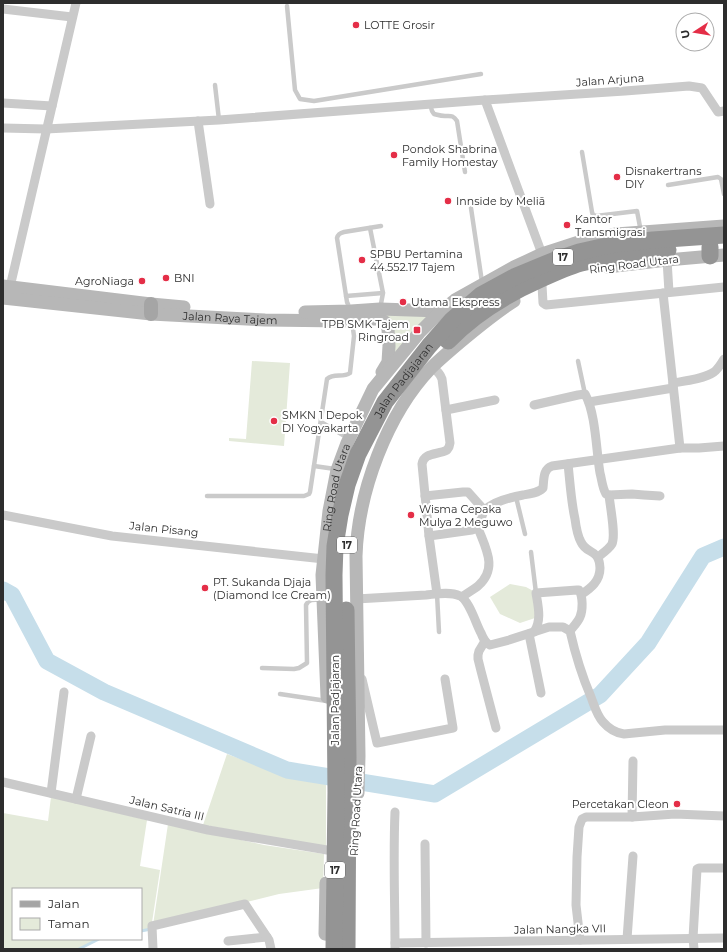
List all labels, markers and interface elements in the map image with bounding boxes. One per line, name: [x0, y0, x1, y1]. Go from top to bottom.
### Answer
north arrow: [675, 12, 715, 52]
place label: LOTTE Grosir: [364, 18, 435, 32]
marker: LOTTE Grosir: [351, 20, 361, 30]
text: U: [677, 28, 693, 40]
street label: Jalan Arjuna: [574, 71, 645, 89]
place label: Pondok Shabrina Family Homestay: [402, 142, 498, 169]
marker: Pondok Shabrina Family Homestay: [389, 150, 399, 160]
place label: Disnakertrans DIY: [625, 164, 702, 191]
marker: Disnakertrans DIY: [612, 172, 622, 182]
place label: Innside by Meliã: [456, 194, 545, 208]
marker: Innside by Meliã: [443, 196, 453, 206]
place label: Kantor Transmigrasi: [575, 212, 645, 239]
marker: Kantor Transmigrasi: [562, 220, 572, 230]
place label: SPBU Pertamina 44.552.17 Tajem: [370, 247, 463, 274]
road number: 17: [553, 249, 573, 265]
street label: Ring Road Utara: [588, 252, 680, 276]
marker: SPBU Pertamina 44.552.17 Tajem: [357, 255, 367, 265]
place label: BNI: [174, 271, 195, 285]
marker: BNI: [161, 273, 171, 283]
place label: AgroNiaga: [75, 274, 134, 288]
marker: AgroNiaga: [137, 276, 147, 286]
place label: Utama Ekspress: [411, 295, 500, 309]
marker: Utama Ekspress: [398, 297, 408, 307]
street label: Jalan Raya Tajem: [181, 309, 278, 327]
place label: TPB SMK Tajem Ringroad: [322, 317, 409, 344]
marker: TPB SMK Tajem Ringroad: [412, 325, 422, 335]
street label: Jalan Padjajaran: [371, 340, 436, 421]
place label: SMKN 1 Depok DI Yogyakarta: [282, 408, 363, 435]
marker: SMKN 1 Depok DI Yogyakarta: [269, 416, 279, 426]
street label: Ring Road Utara: [320, 441, 353, 532]
place label: Wisma Cepaka Mulya 2 Meguwo: [419, 502, 513, 529]
marker: Wisma Cepaka Mulya 2 Meguwo: [406, 510, 416, 520]
street label: Jalan Pisang: [128, 518, 199, 540]
road number: 17: [337, 537, 357, 553]
place label: PT. Sukanda Djaja (Diamond Ice Cream): [213, 575, 331, 602]
marker: PT. Sukanda Djaja (Diamond Ice Cream): [200, 583, 210, 593]
street label: Jalan Padjajaran: [328, 655, 342, 746]
street label: Ring Road Utara: [347, 766, 365, 856]
street label: Jalan Satria III: [127, 792, 206, 823]
place label: Percetakan Cleon: [572, 797, 669, 811]
marker: Percetakan Cleon: [672, 799, 682, 809]
road number: 17: [325, 862, 345, 878]
legend: [12, 888, 142, 940]
text: Jalan: [47, 896, 80, 911]
text: Taman: [48, 916, 90, 931]
street label: Jalan Nangka VII: [513, 921, 606, 937]

